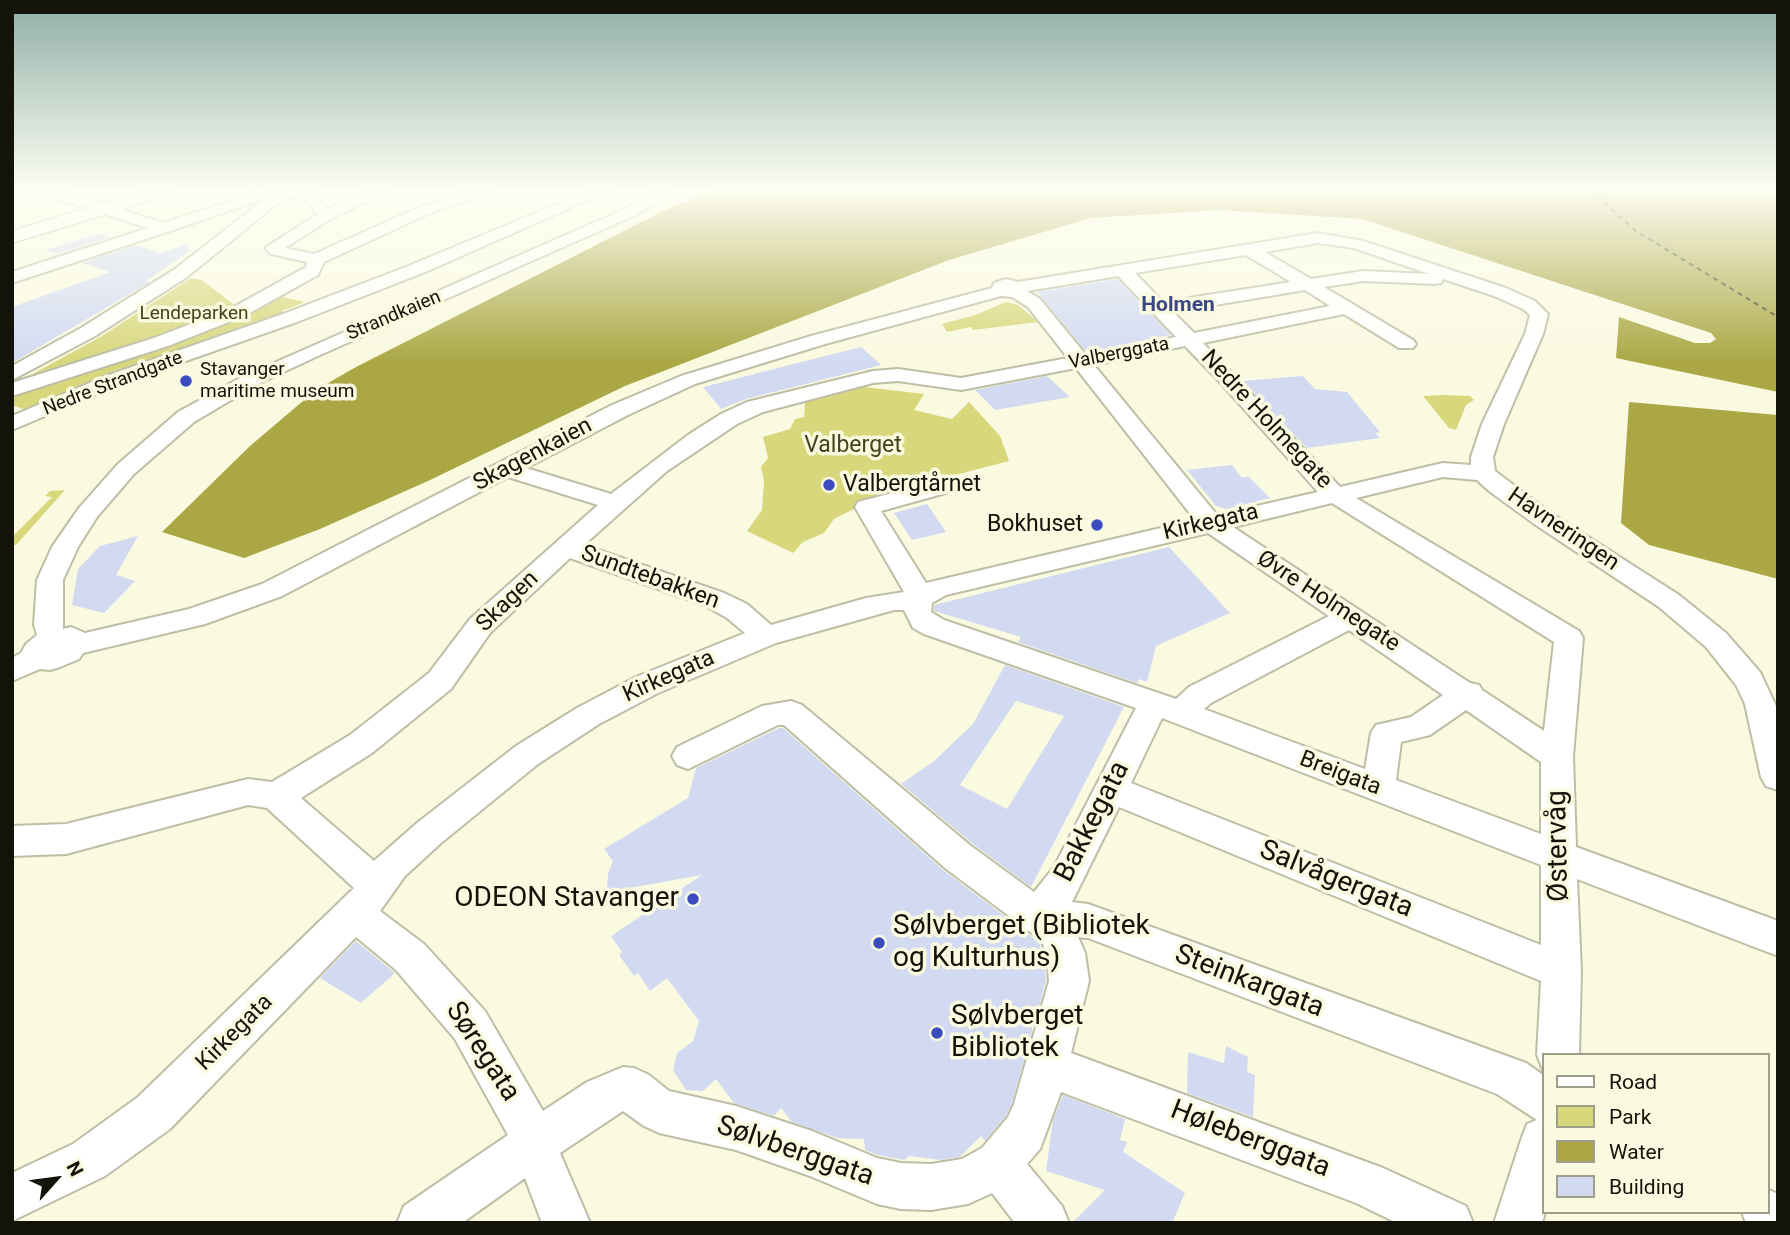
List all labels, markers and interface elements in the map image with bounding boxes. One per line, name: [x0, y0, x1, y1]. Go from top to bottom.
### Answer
street label: Strandkaien: [343, 286, 445, 346]
district label: Holmen: [1141, 293, 1215, 319]
park label: Lendeparken: [139, 303, 249, 325]
street label: Valberggata: [1067, 333, 1171, 375]
street label: Nedre Holmegate: [1195, 345, 1337, 495]
street label: Nedre Strandgate: [40, 347, 186, 421]
place label: Stavanger maritime museum: [200, 359, 354, 403]
marker: Stavanger maritime museum: [178, 373, 194, 389]
street label: Skagenkaien: [469, 412, 597, 498]
park label: Valberget: [804, 432, 902, 460]
place label: Valbergtårnet: [843, 471, 981, 499]
marker: Valbergtårnet: [821, 477, 837, 493]
street label: Havneringen: [1502, 483, 1624, 577]
street label: Kirkegata: [1161, 499, 1261, 547]
place label: Bokhuset: [987, 511, 1083, 539]
marker: Bokhuset: [1089, 517, 1105, 533]
street label: Sundtebakken: [577, 540, 723, 616]
street label: Øvre Holmegate: [1251, 545, 1405, 659]
street label: Skagen: [471, 566, 545, 638]
street label: Kirkegata: [619, 645, 719, 709]
street label: Breigata: [1295, 746, 1385, 802]
street label: Bakkegata: [1048, 756, 1138, 888]
street label: Østervåg: [1541, 790, 1577, 902]
street label: Salvågergata: [1254, 834, 1418, 926]
place label: ODEON Stavanger: [454, 882, 679, 916]
marker: ODEON Stavanger: [685, 891, 701, 907]
place label: Sølvberget (Bibliotek og Kulturhus): [893, 910, 1150, 976]
marker: Sølvberget (Bibliotek og Kulturhus): [871, 935, 887, 951]
street label: Steinkargata: [1170, 938, 1328, 1026]
street label: Kirkegata: [191, 989, 279, 1077]
street label: Søregata: [437, 996, 527, 1108]
place label: Sølvberget Bibliotek: [951, 1000, 1083, 1066]
marker: Sølvberget Bibliotek: [929, 1025, 945, 1041]
legend: [1542, 1053, 1769, 1214]
text: Road: [1609, 1070, 1657, 1094]
street label: Høleberggata: [1165, 1094, 1335, 1186]
text: Park: [1609, 1105, 1651, 1129]
street label: Sølvberggata: [712, 1109, 878, 1195]
text: Water: [1609, 1140, 1664, 1164]
north arrow: [21, 1144, 91, 1214]
text: N: [62, 1158, 88, 1180]
text: Building: [1609, 1175, 1684, 1199]

